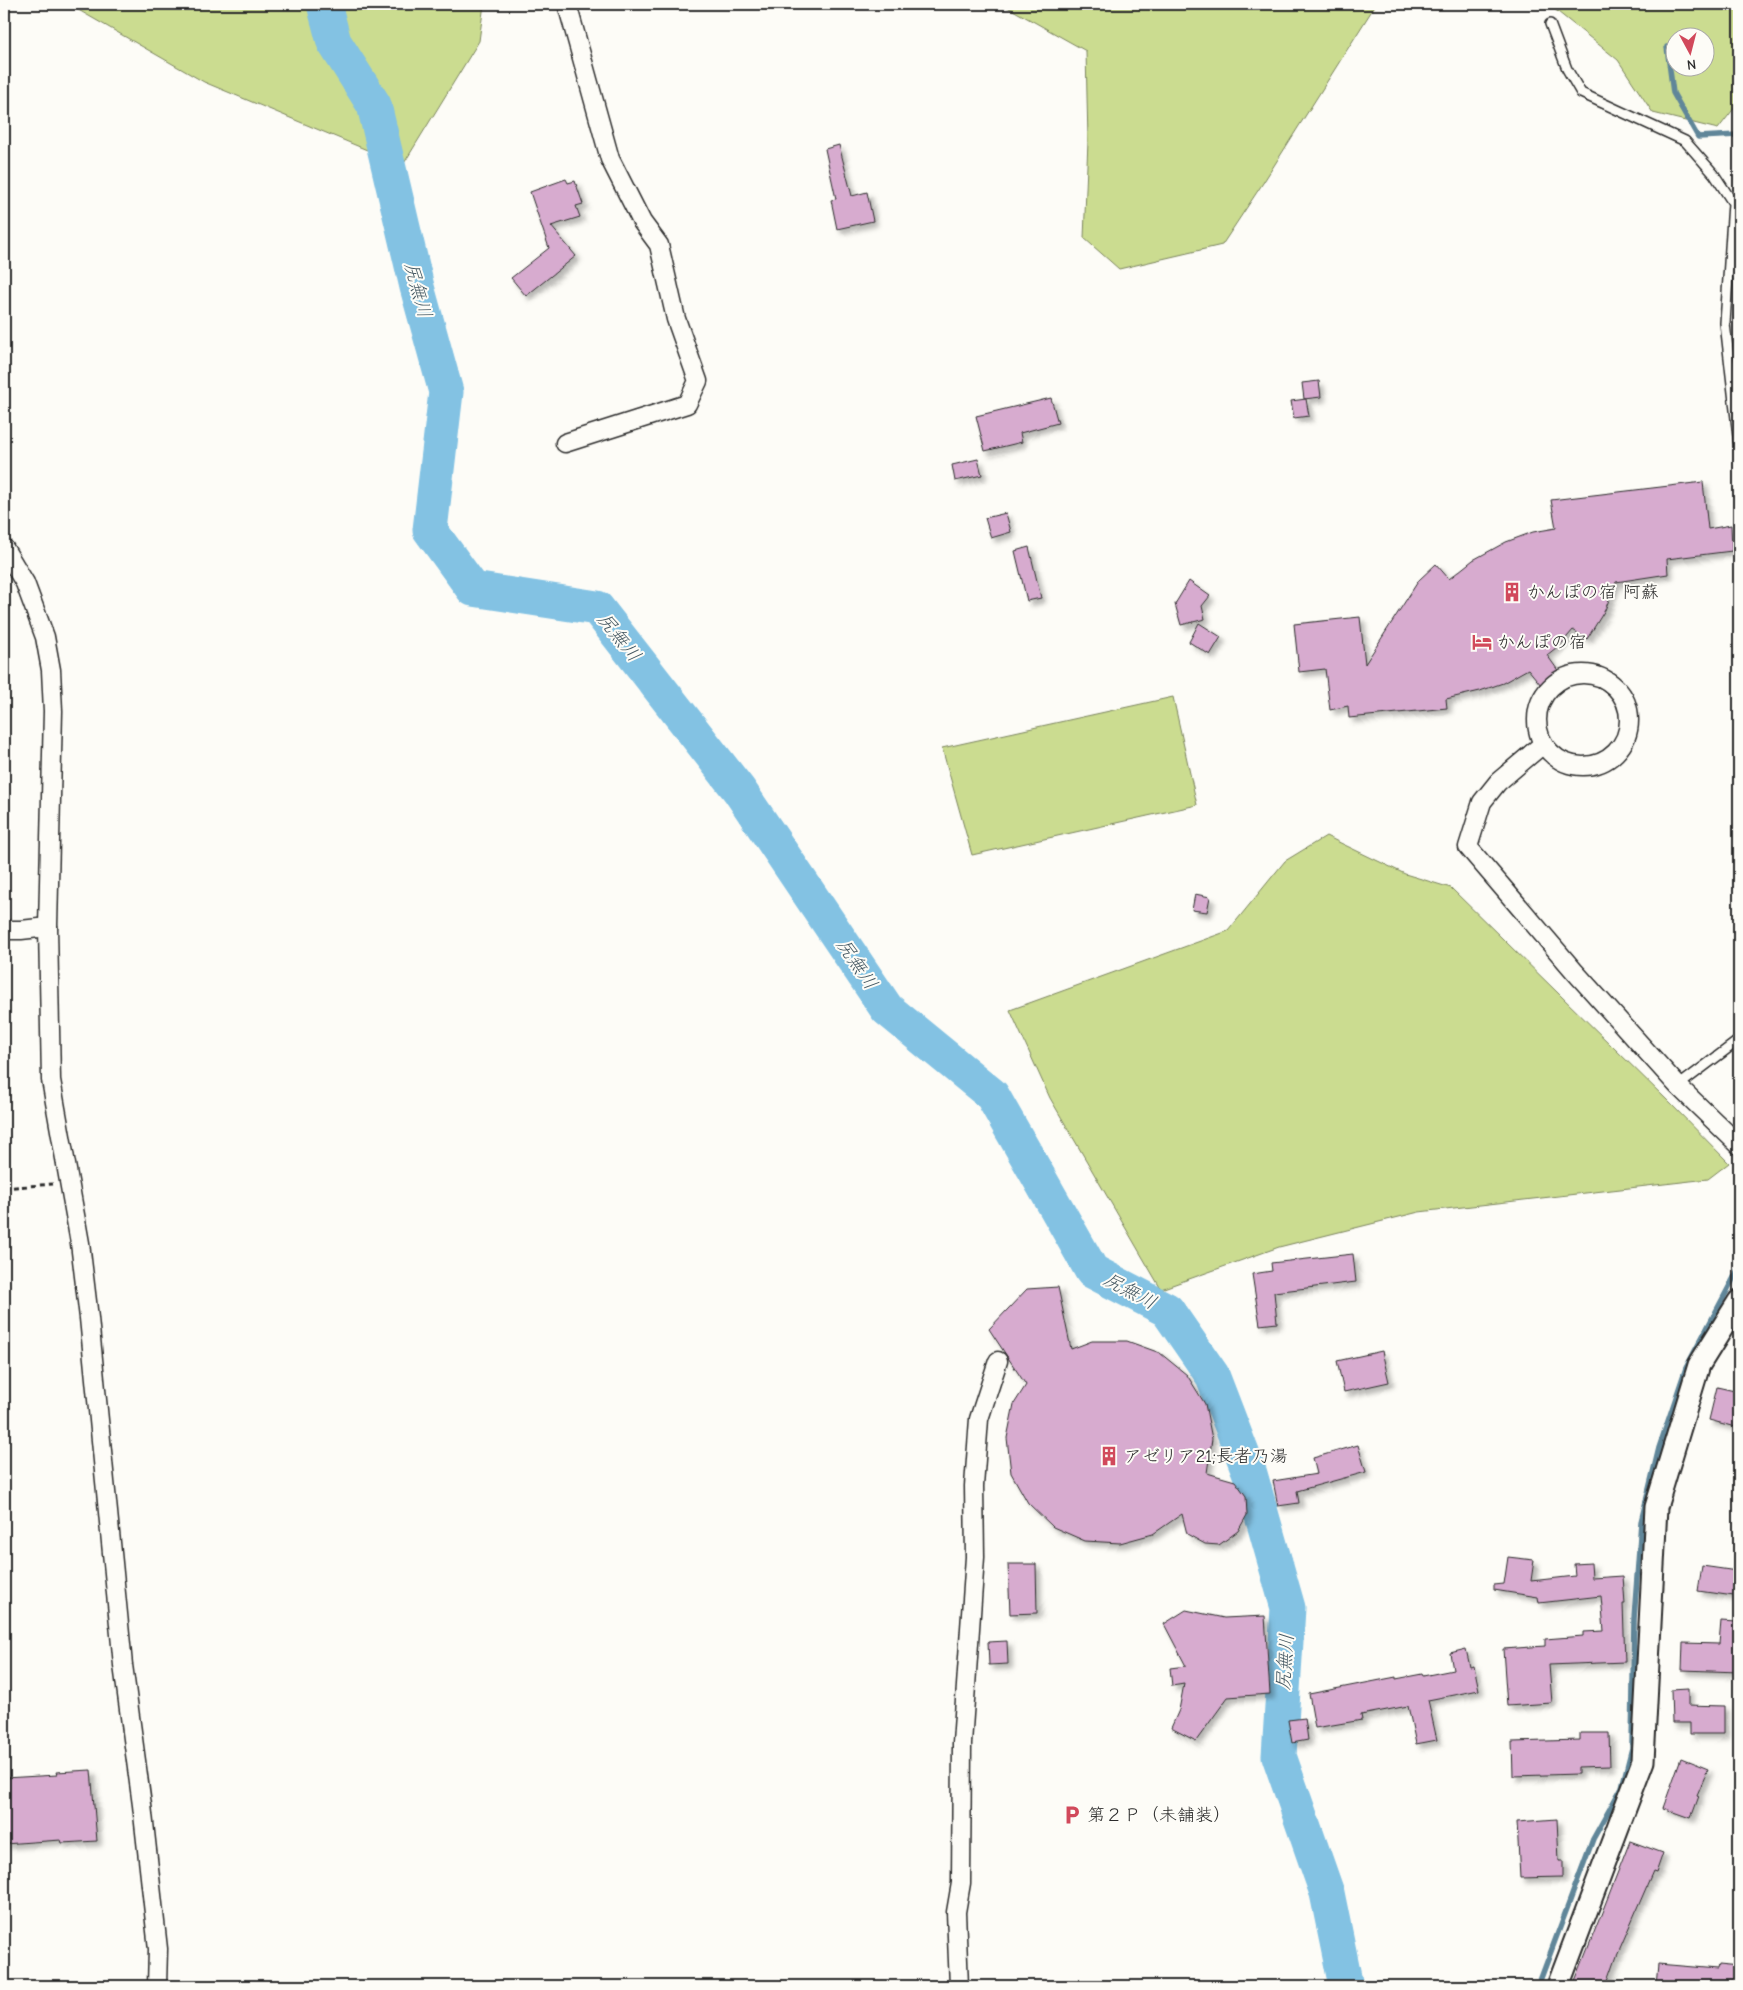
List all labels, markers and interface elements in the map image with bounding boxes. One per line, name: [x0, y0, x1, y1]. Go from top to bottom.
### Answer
north arrow: [1666, 28, 1716, 78]
text: N: [1686, 55, 1697, 73]
water label: 尻無川: [400, 260, 436, 320]
building icon: かんぽの宿 阿蘇: [1501, 581, 1523, 603]
place label: かんぽの宿 阿蘇: [1527, 582, 1659, 603]
water label: 尻無川: [593, 608, 645, 666]
hotel icon: かんぽの宿: [1471, 631, 1493, 653]
place label: かんぽの宿: [1497, 632, 1587, 653]
water label: 尻無川: [832, 934, 882, 994]
water label: 尻無川: [1100, 1268, 1160, 1314]
building icon: アゼリア21;長者乃湯: [1098, 1445, 1120, 1467]
place label: アゼリア21;長者乃湯: [1124, 1446, 1288, 1467]
water label: 尻無川: [1272, 1633, 1298, 1691]
parking icon: 第２Ｐ（未舗装）: [1061, 1804, 1083, 1826]
place label: 第２Ｐ（未舗装）: [1087, 1805, 1231, 1826]

